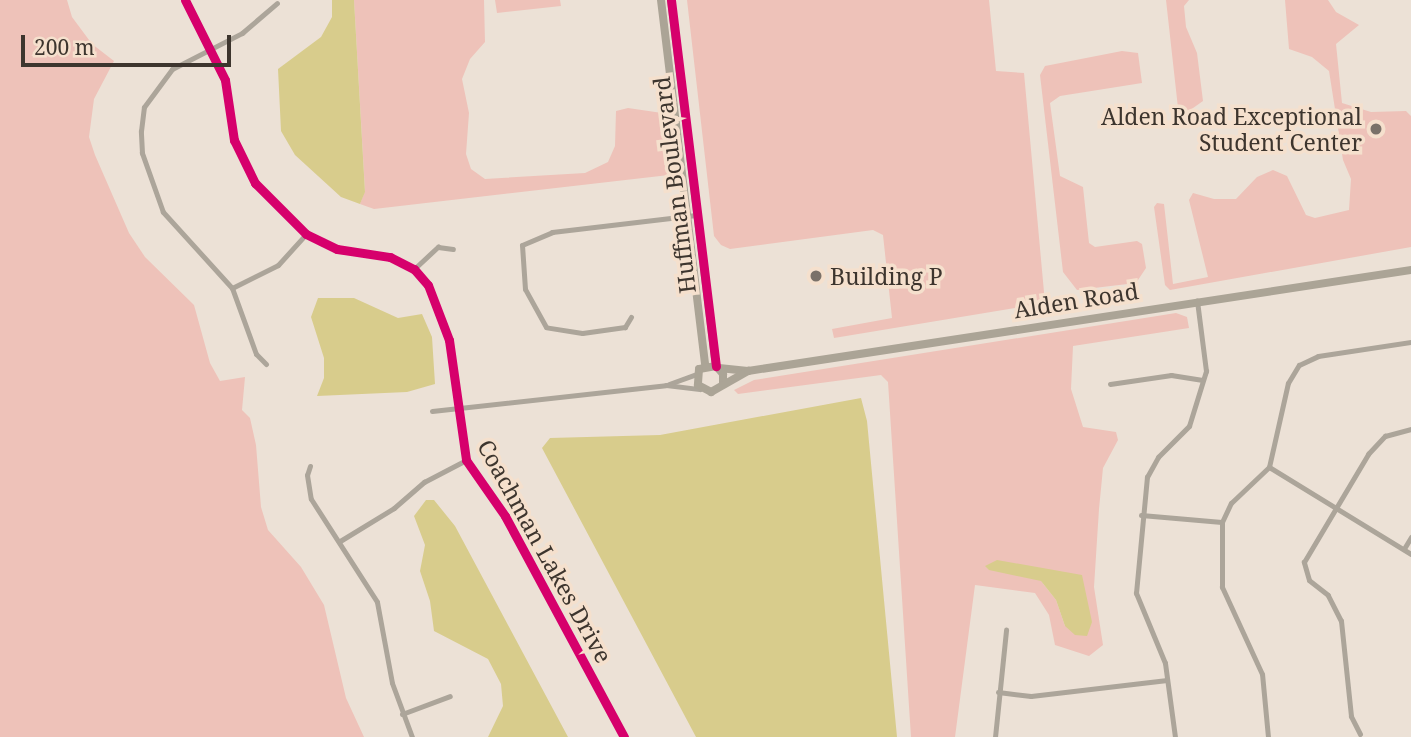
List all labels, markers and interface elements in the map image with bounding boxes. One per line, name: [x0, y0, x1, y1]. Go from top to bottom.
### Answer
scale bar: [24, 21, 234, 65]
text: 200 m: [34, 33, 95, 61]
street label: Huffman Boulevard: [647, 75, 701, 295]
place label: Alden Road Exceptional Student Center: [1101, 102, 1362, 156]
marker: Alden Road Exceptional Student Center: [1368, 121, 1384, 137]
place label: Building P: [830, 262, 943, 290]
marker: Building P: [808, 268, 824, 284]
street label: Alden Road: [1012, 277, 1140, 323]
street label: Coachman Lakes Drive: [472, 434, 618, 668]

